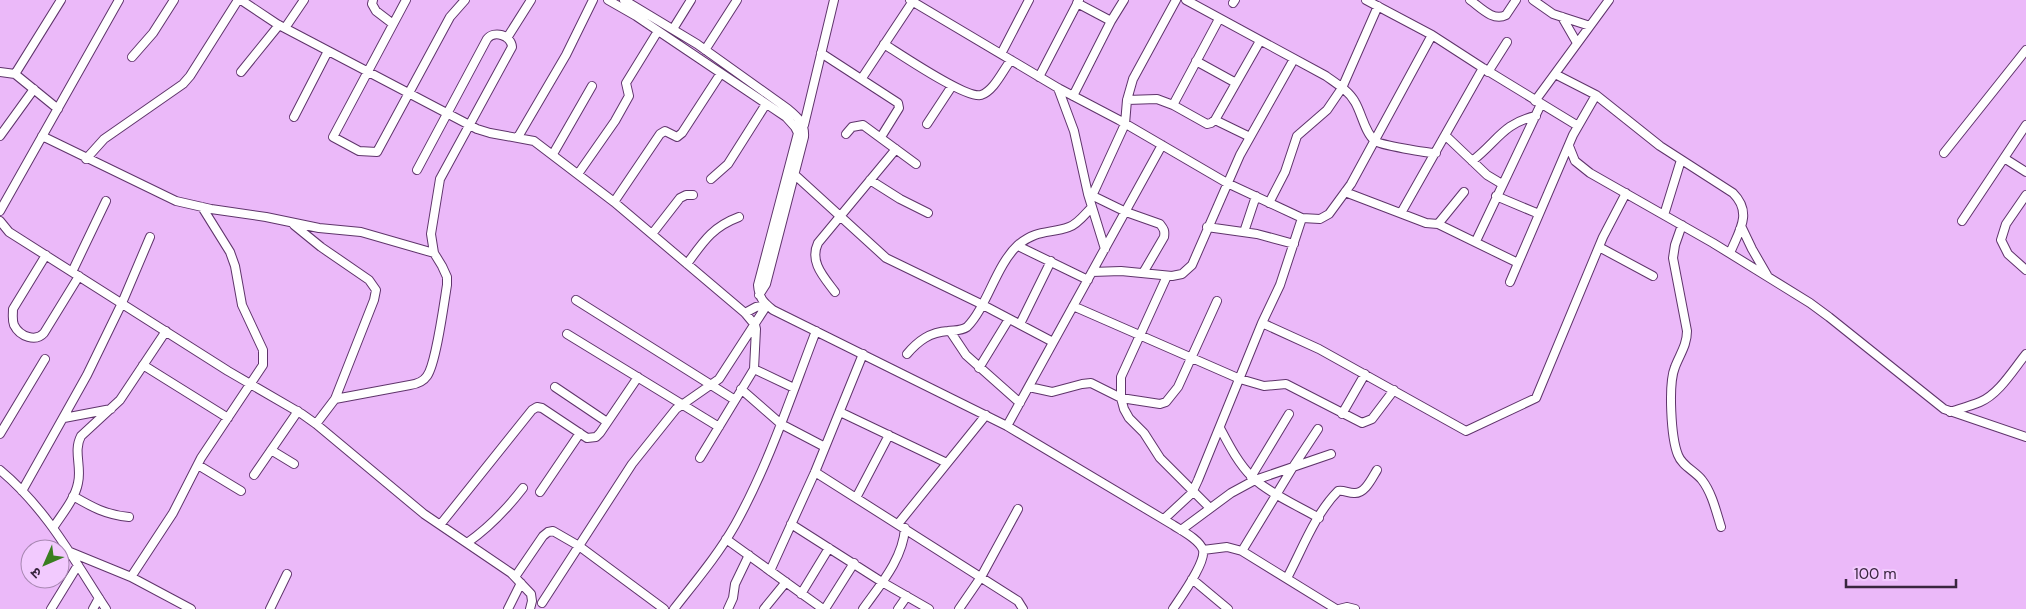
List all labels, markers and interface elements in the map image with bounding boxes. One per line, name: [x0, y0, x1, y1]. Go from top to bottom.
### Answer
north arrow: [20, 539, 70, 589]
scale bar: [1846, 556, 1956, 588]
text: उ: [26, 563, 45, 582]
text: 100 m: [1854, 564, 1897, 584]

